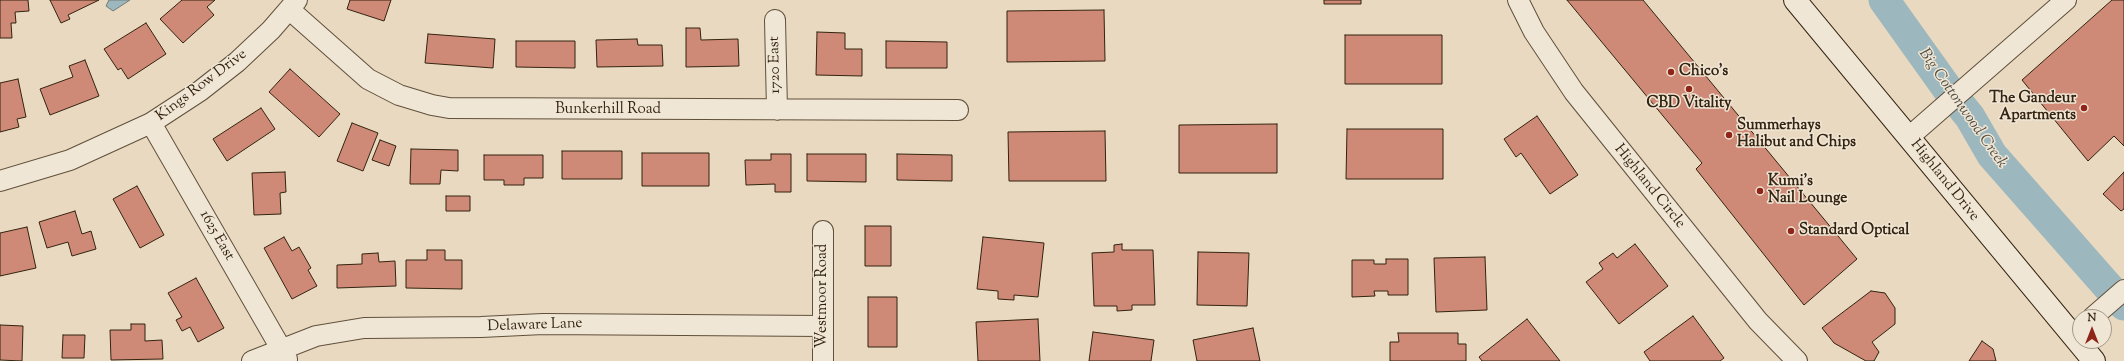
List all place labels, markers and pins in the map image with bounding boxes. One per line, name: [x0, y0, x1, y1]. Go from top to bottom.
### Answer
place label: Chico's: [1679, 63, 1728, 81]
marker: Chico's: [1666, 67, 1676, 77]
marker: CBD Vitality: [1684, 84, 1694, 94]
place label: The Gandeur Apartments: [1989, 90, 2076, 125]
place label: CBD Vitality: [1646, 95, 1732, 113]
marker: The Gandeur Apartments: [2079, 103, 2089, 113]
place label: Summerhays Halibut and Chips: [1737, 117, 1856, 152]
marker: Summerhays Halibut and Chips: [1724, 130, 1734, 140]
place label: Kumi's Nail Lounge: [1768, 173, 1847, 208]
marker: Kumi's Nail Lounge: [1755, 186, 1765, 196]
place label: Standard Optical: [1799, 222, 1909, 240]
marker: Standard Optical: [1786, 226, 1796, 236]

